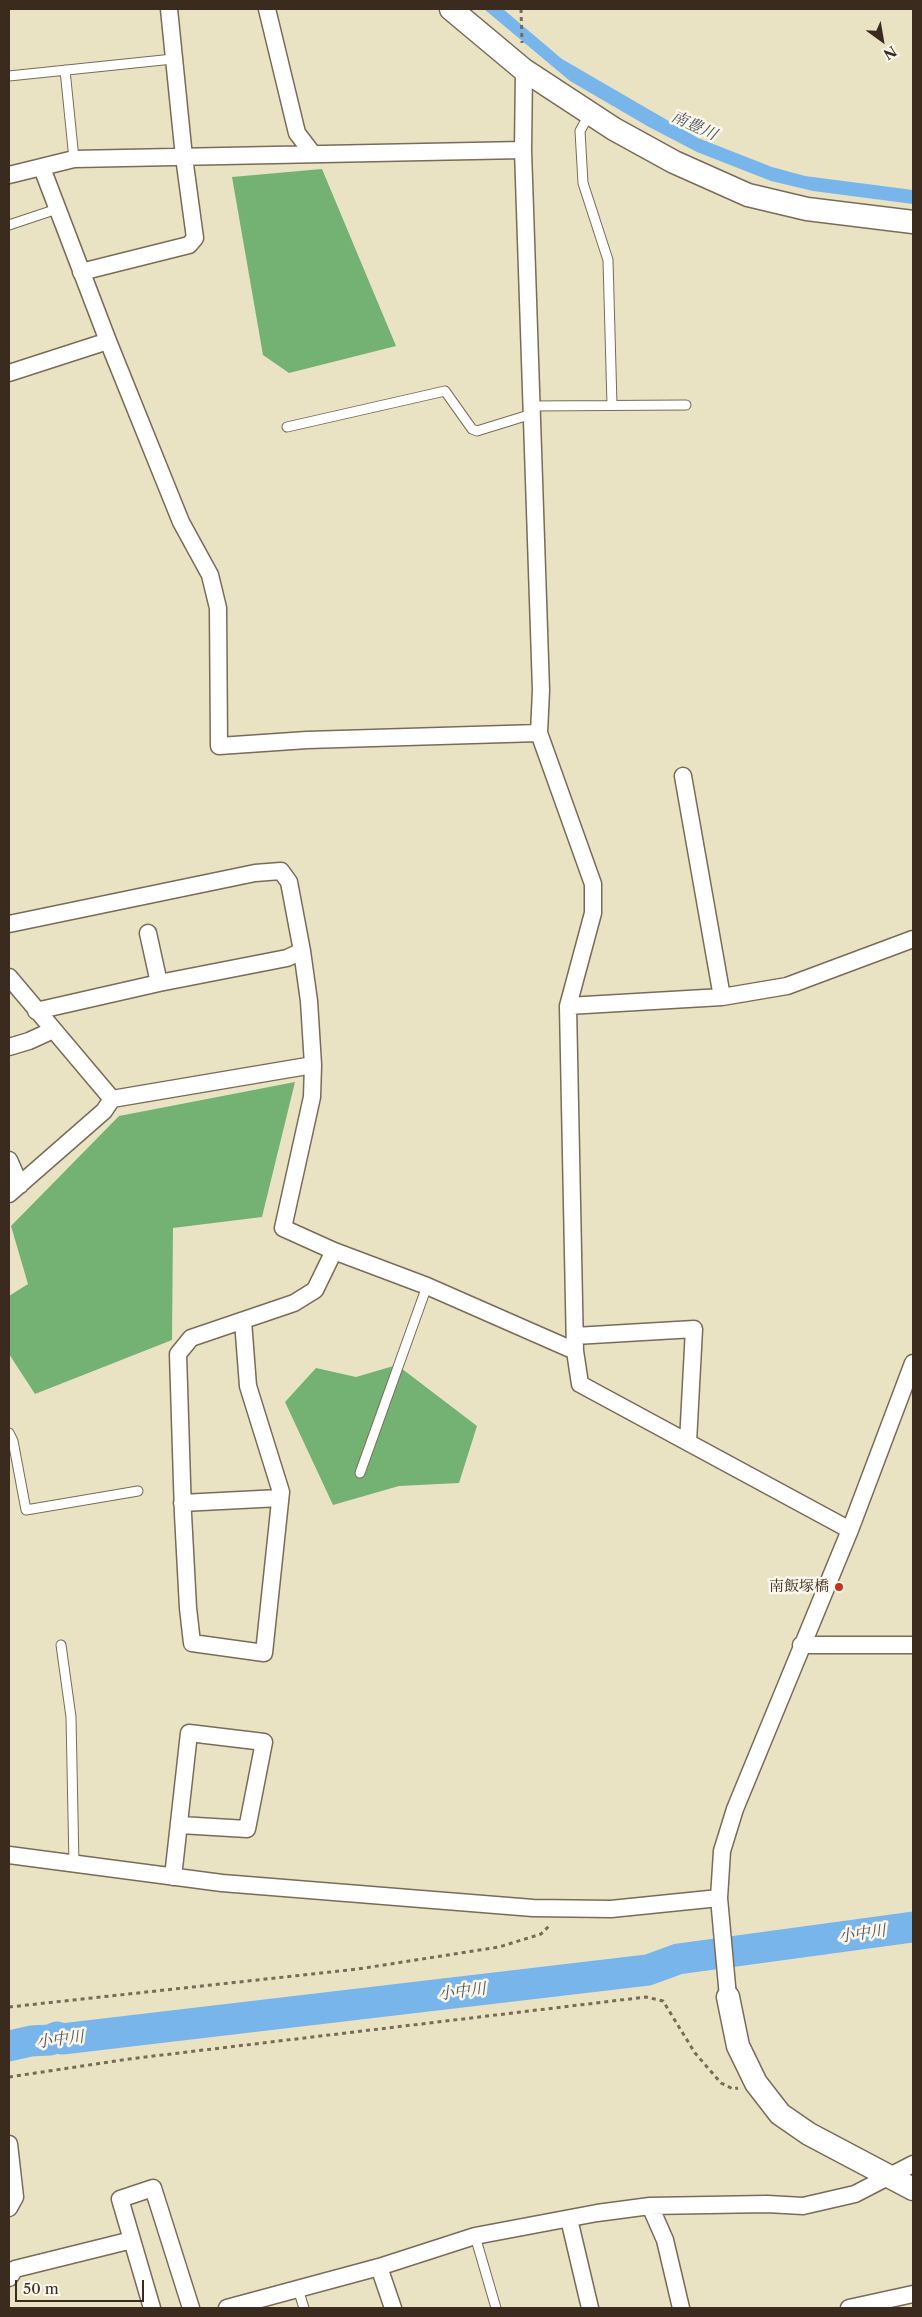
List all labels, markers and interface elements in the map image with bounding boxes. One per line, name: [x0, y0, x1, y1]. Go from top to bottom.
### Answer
north arrow: [857, 15, 907, 65]
text: N: [880, 42, 900, 64]
water label: 南豊川: [668, 107, 720, 145]
place label: 南飯塚橋: [769, 1578, 829, 1596]
marker: 南飯塚橋: [833, 1581, 845, 1593]
water label: 小中川: [837, 1921, 887, 1947]
water label: 小中川: [437, 1980, 487, 2004]
water label: 小中川: [35, 2028, 85, 2052]
scale bar: [18, 2270, 146, 2302]
text: 50 m: [23, 2279, 59, 2298]

